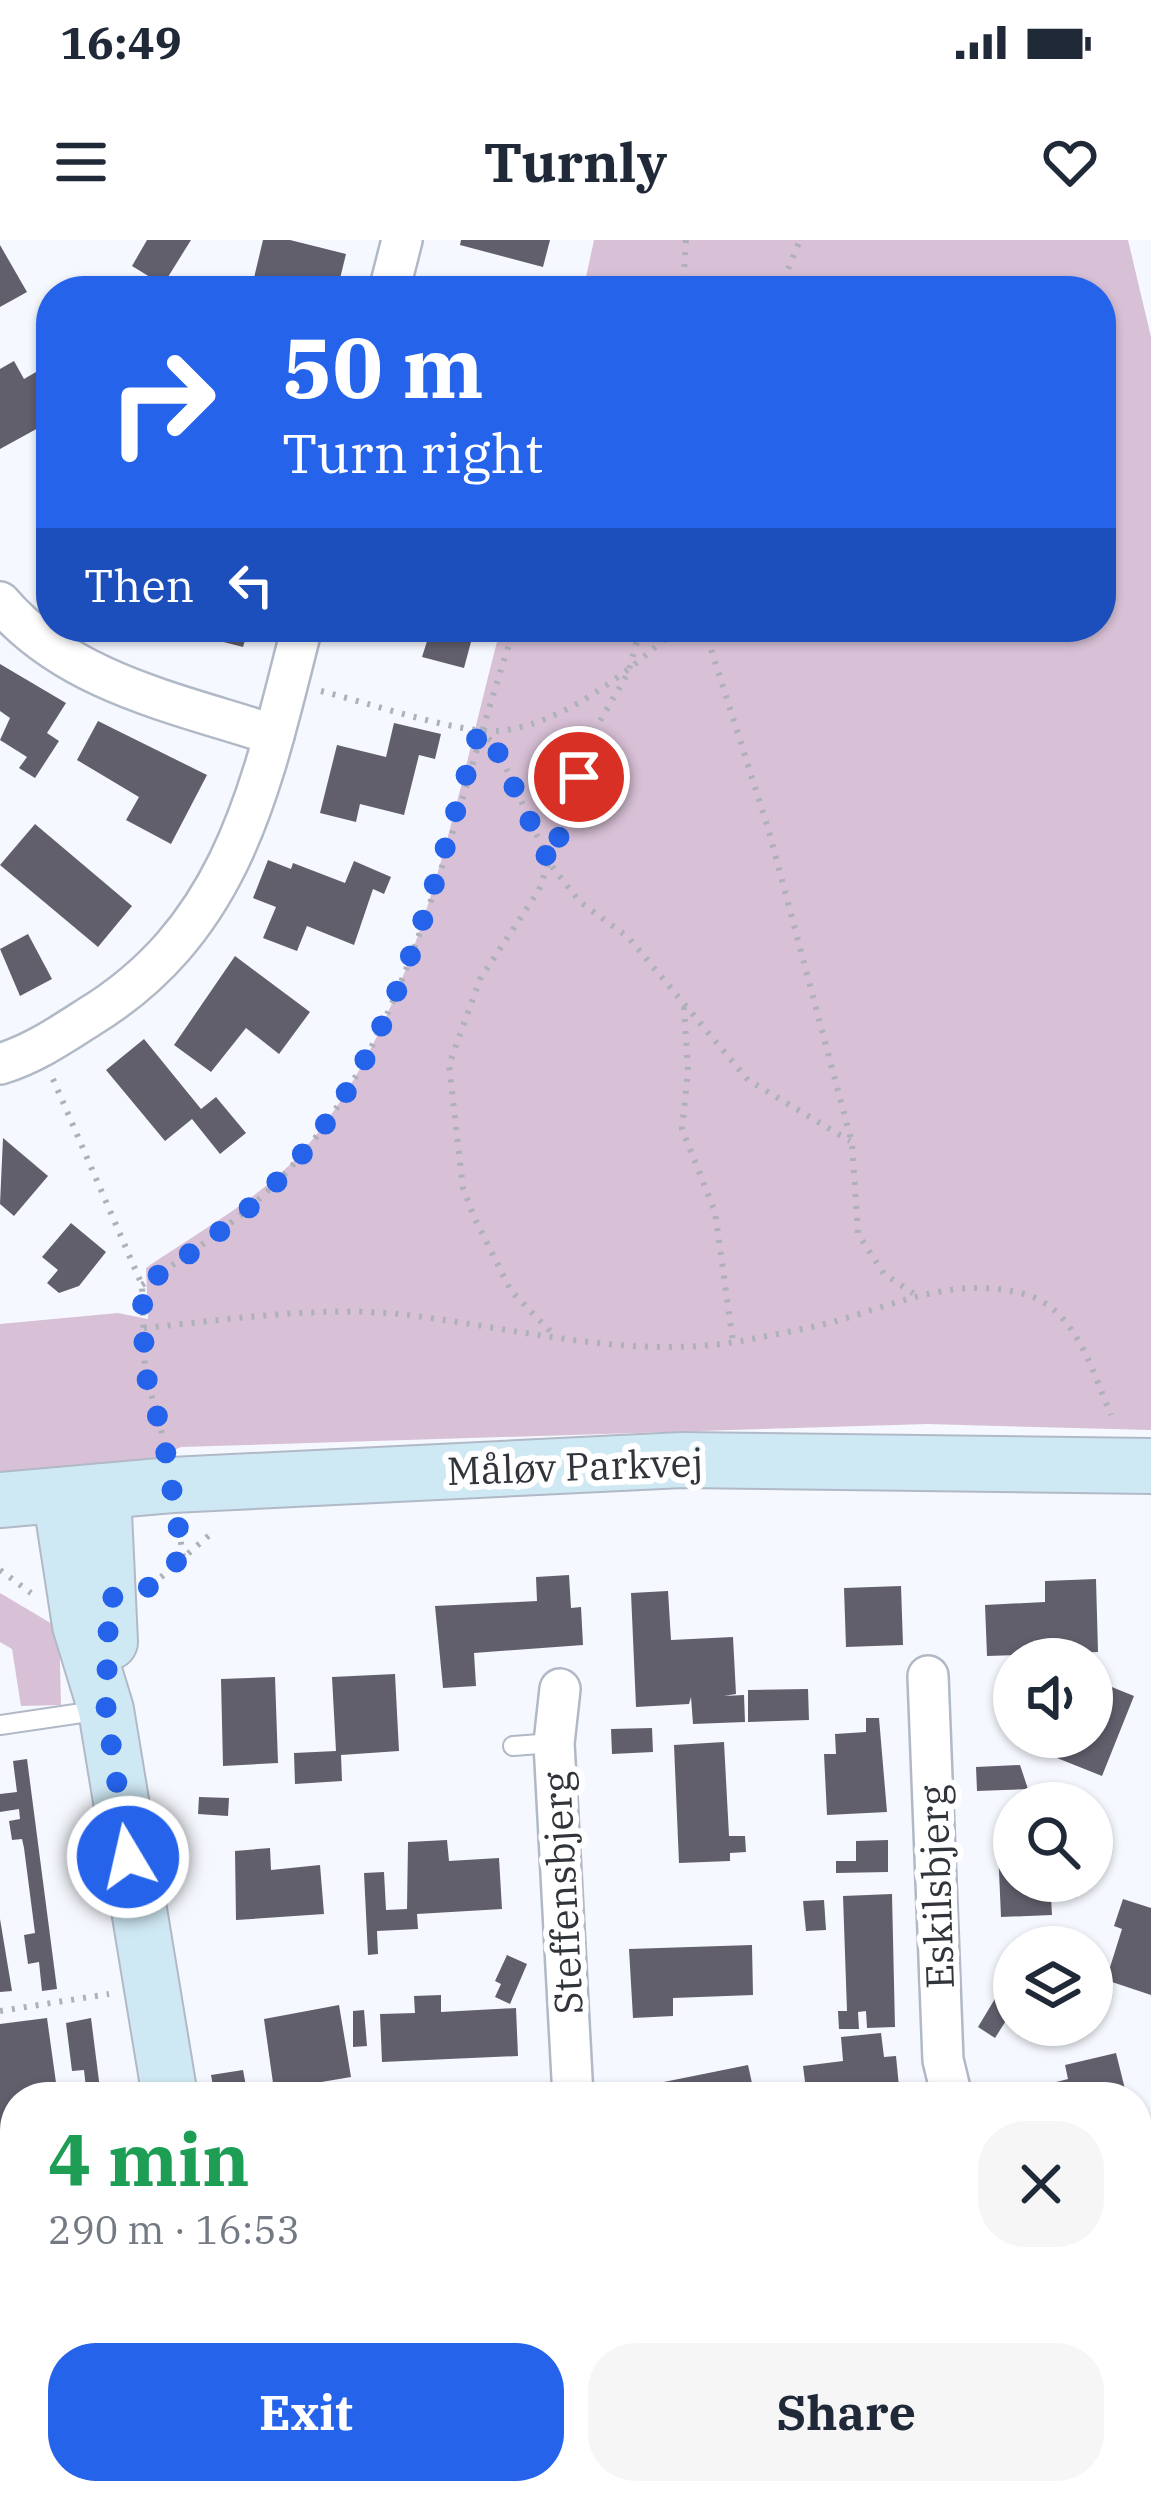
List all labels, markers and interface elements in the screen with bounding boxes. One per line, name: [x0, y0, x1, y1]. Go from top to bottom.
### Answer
text: 16:49: [60, 13, 182, 71]
text: Turnly: [484, 127, 667, 197]
icon: menu: [48, 129, 114, 195]
icon: heart: [1037, 129, 1103, 195]
text: 50 m: [282, 312, 484, 421]
icon: right: [84, 324, 240, 480]
text: Turn right: [282, 418, 544, 488]
icon: left: [218, 552, 284, 618]
text: Then: [84, 556, 194, 614]
pin: [528, 726, 630, 828]
icon: arrive: [546, 744, 612, 810]
street label: Måløv Parkvej: [446, 1436, 704, 1496]
map controls: [993, 1638, 1113, 2046]
button: sound: [993, 1638, 1113, 1758]
street label: Steffensbjerg: [530, 1770, 594, 2016]
button: search: [993, 1782, 1113, 1902]
street label: Eskilsbjerg: [907, 1784, 965, 1990]
position arrow: [65, 1794, 191, 1920]
button: layers: [993, 1926, 1113, 2046]
text: 4 min: [48, 2112, 250, 2206]
button: close: [978, 2121, 1104, 2247]
text: 290 m · 16:53: [48, 2204, 300, 2255]
button: Exit: [48, 2343, 564, 2481]
button: Share: [588, 2343, 1104, 2481]

